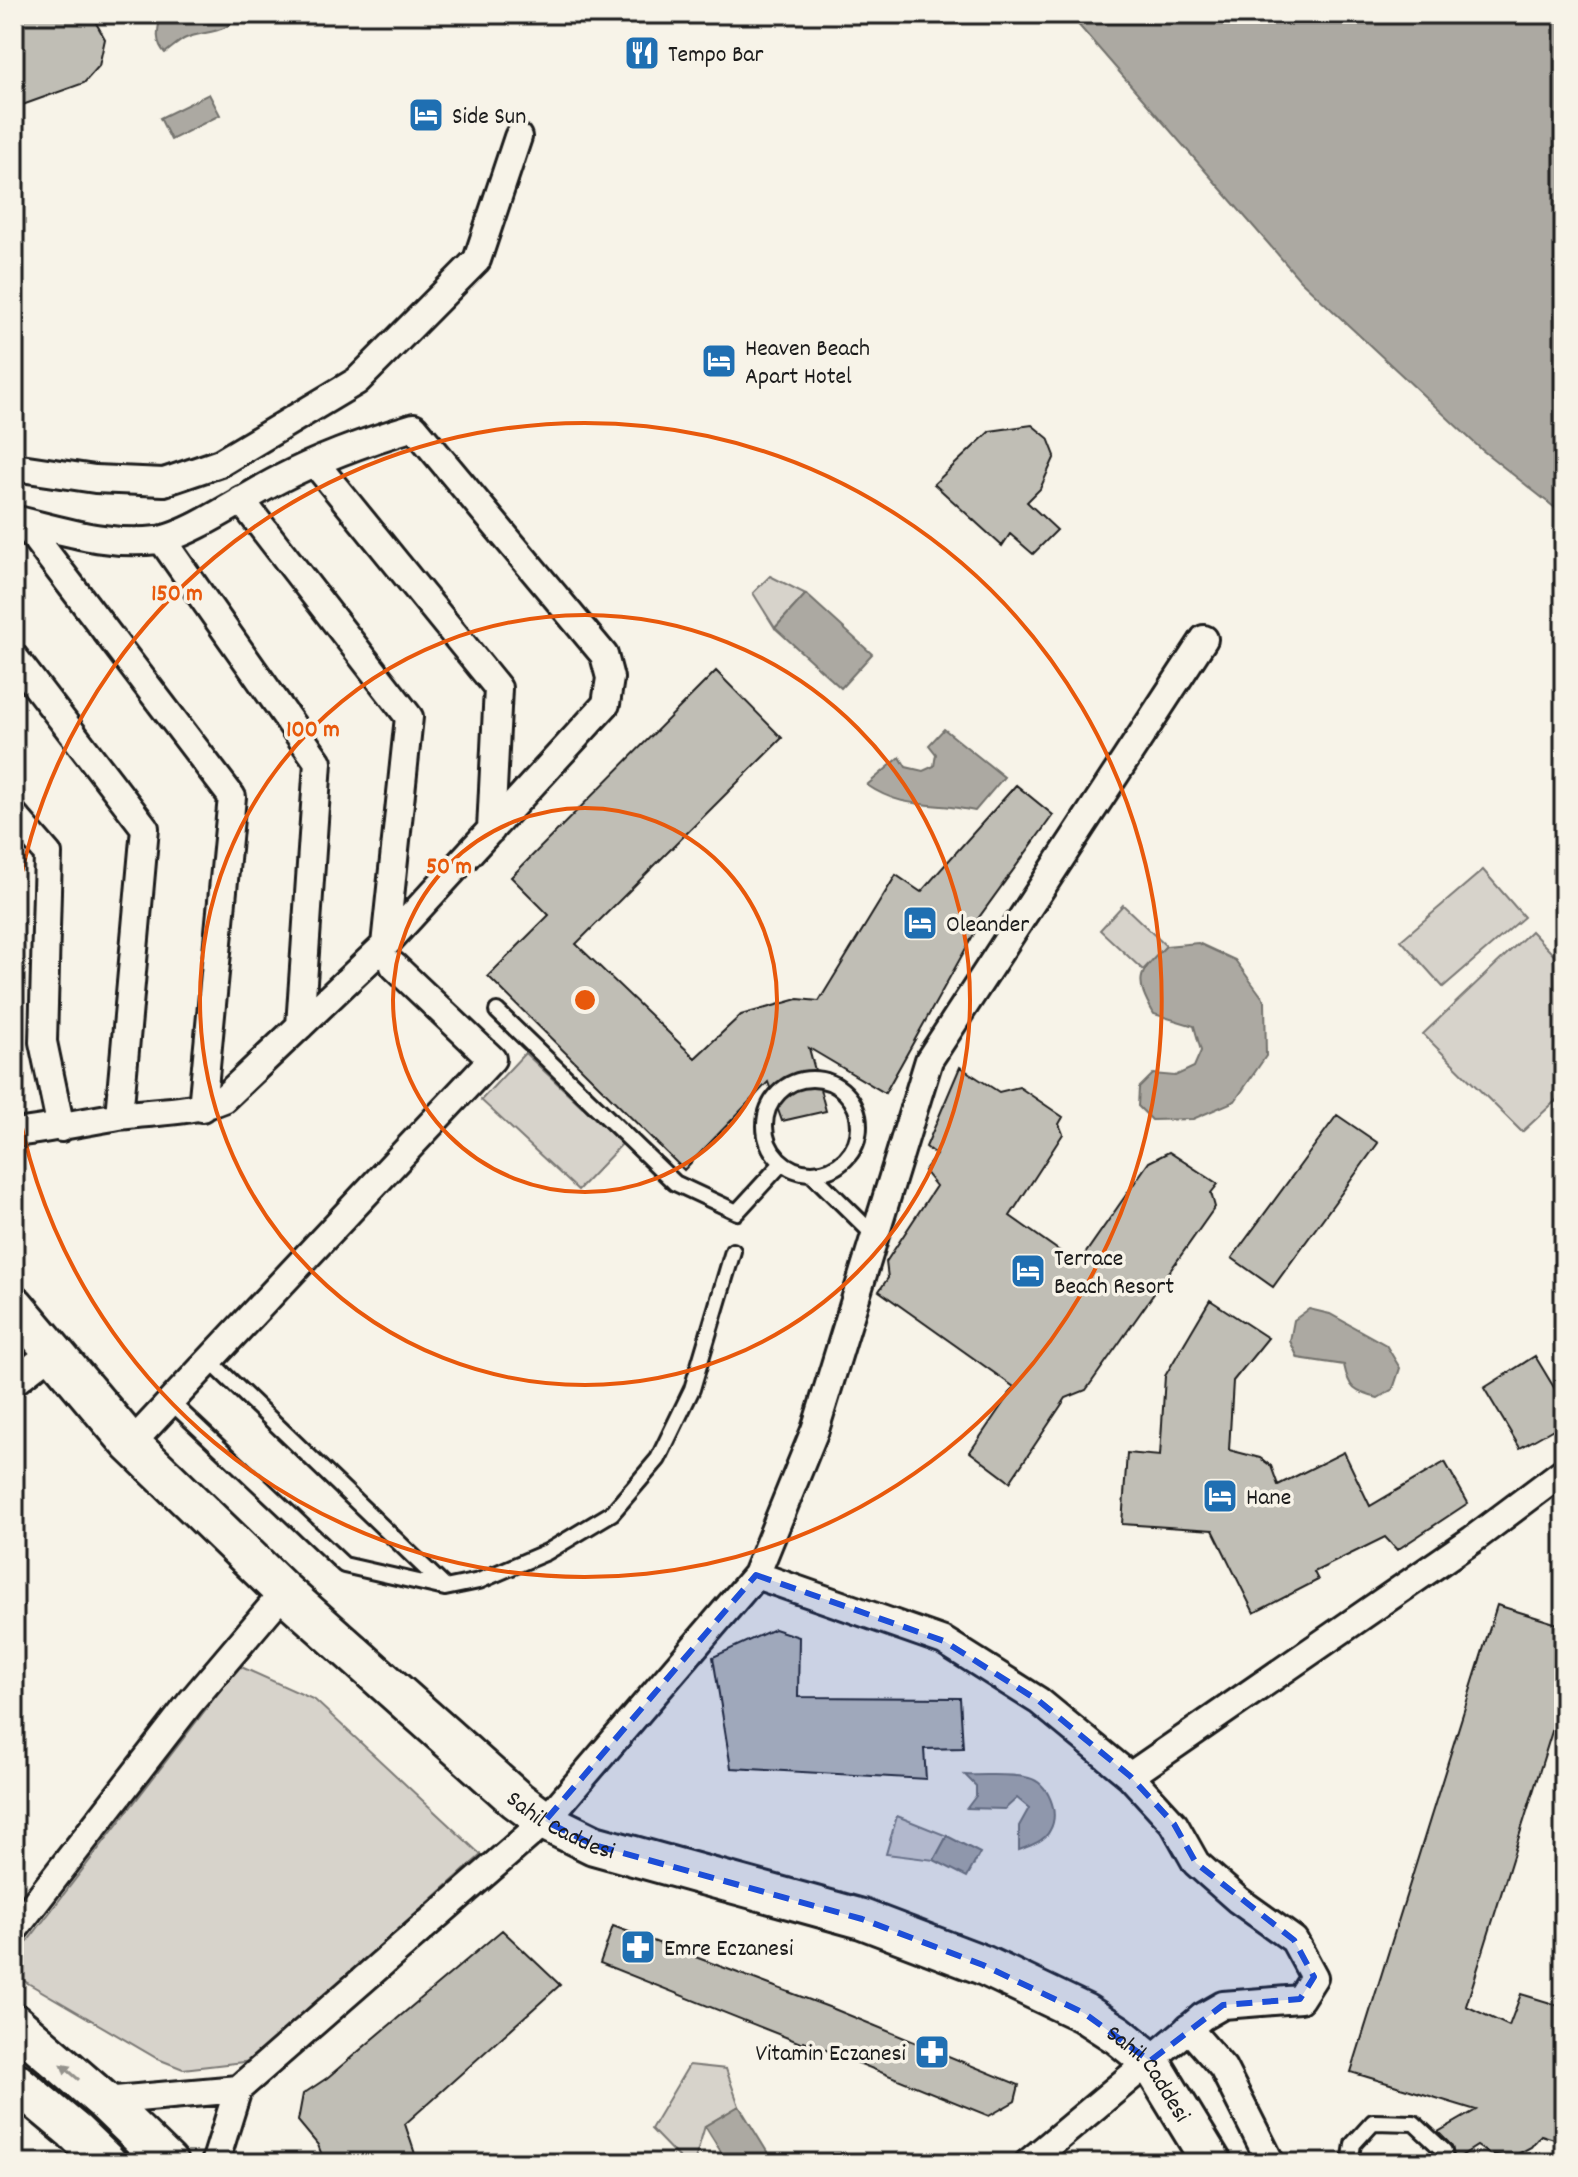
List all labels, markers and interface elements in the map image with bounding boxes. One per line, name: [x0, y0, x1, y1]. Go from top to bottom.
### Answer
restaurant icon: Tempo Bar: [623, 34, 661, 72]
place label: Tempo Bar: [668, 39, 764, 73]
hotel icon: Side Sun: [407, 96, 445, 134]
place label: Side Sun: [452, 101, 526, 135]
place label: Heaven Beach Apart Hotel: [745, 333, 870, 395]
hotel icon: Heaven Beach Apart Hotel: [700, 342, 738, 380]
text: 150 m: [151, 578, 203, 612]
text: 100 m: [286, 714, 340, 748]
text: 50 m: [426, 851, 472, 885]
hotel icon: Oleander: [901, 904, 939, 942]
place label: Oleander: [946, 909, 1029, 943]
centre of rings: [571, 986, 599, 1014]
place label: Terrace Beach Resort: [1054, 1243, 1174, 1305]
hotel icon: Terrace Beach Resort: [1009, 1252, 1047, 1290]
hotel icon: Hane: [1201, 1477, 1239, 1515]
place label: Hane: [1246, 1482, 1291, 1516]
street label: Sahil Caddesi: [497, 1784, 618, 1870]
pharmacy icon: Emre Eczanesi: [619, 1928, 657, 1966]
place label: Emre Eczanesi: [664, 1933, 793, 1967]
street label: Sahil Caddesi: [1099, 2018, 1197, 2130]
pharmacy icon: Vitamin Eczanesi: [913, 2033, 951, 2071]
place label: Vitamin Eczanesi: [755, 2038, 906, 2072]
one-way arrow: [61, 2063, 80, 2081]

